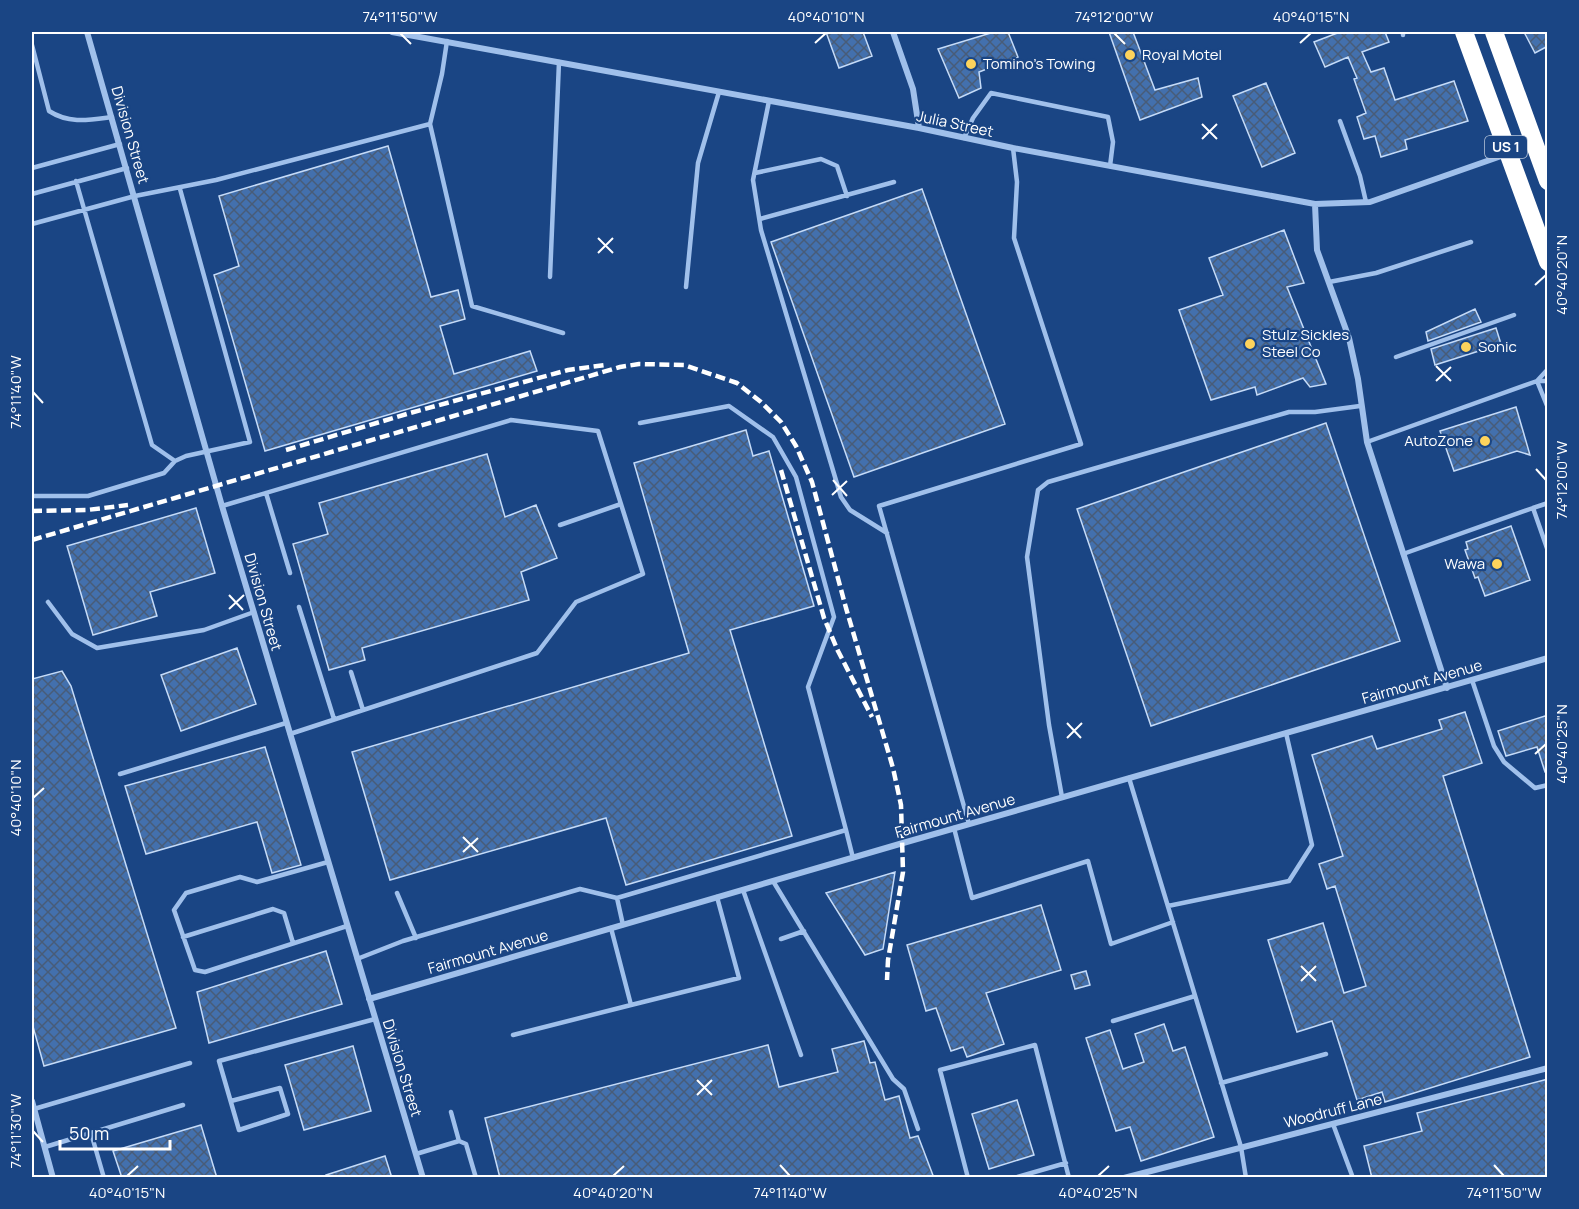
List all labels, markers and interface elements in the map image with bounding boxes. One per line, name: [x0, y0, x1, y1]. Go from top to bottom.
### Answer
text: 74°11'50"W: [362, 6, 438, 27]
text: 40°40'10"N: [787, 6, 865, 27]
text: 74°12'00"W: [1075, 6, 1153, 27]
text: 40°40'15"N: [1273, 6, 1349, 27]
place label: Royal Motel: [1142, 44, 1222, 65]
marker: Royal Motel: [1123, 48, 1137, 62]
place label: Tomino's Towing: [983, 53, 1095, 74]
marker: Tomino's Towing: [964, 57, 978, 71]
street label: Division Street: [106, 83, 154, 186]
street label: Julia Street: [915, 105, 996, 142]
road number: US 1: [1485, 136, 1527, 158]
text: 40°40'20"N: [1551, 235, 1572, 315]
place label: Stulz Sickles Steel Co: [1262, 324, 1349, 362]
place label: Sonic: [1478, 336, 1517, 357]
marker: Stulz Sickles Steel Co: [1243, 337, 1257, 351]
marker: Sonic: [1459, 340, 1473, 354]
text: 74°11'40"W: [5, 355, 26, 429]
place label: AutoZone: [1404, 430, 1473, 451]
marker: AutoZone: [1478, 434, 1492, 448]
text: 74°12'00"W: [1551, 441, 1572, 519]
street label: Division Street: [239, 550, 287, 653]
place label: Wawa: [1444, 553, 1485, 574]
marker: Wawa: [1490, 557, 1504, 571]
street label: Fairmount Avenue: [1359, 654, 1485, 709]
text: 40°40'25"N: [1551, 704, 1572, 784]
text: 40°40'10"N: [5, 759, 26, 837]
street label: Fairmount Avenue: [892, 788, 1018, 843]
street label: Fairmount Avenue: [425, 924, 551, 979]
street label: Division Street: [378, 1017, 427, 1119]
street label: Woodruff Lane: [1282, 1088, 1384, 1133]
text: 74°11'30"W: [5, 1094, 26, 1168]
scale bar: [60, 1113, 170, 1151]
text: 50 m: [69, 1121, 109, 1145]
text: 40°40'15"N: [89, 1182, 165, 1203]
text: 40°40'20"N: [573, 1182, 653, 1203]
text: 74°11'40"W: [753, 1182, 827, 1203]
text: 40°40'25"N: [1058, 1182, 1138, 1203]
text: 74°11'50"W: [1466, 1182, 1542, 1203]

